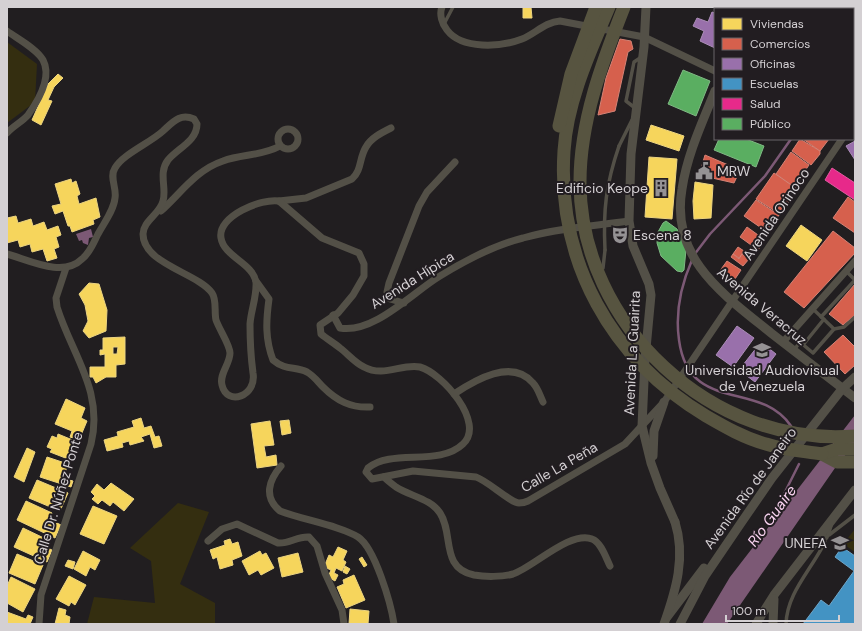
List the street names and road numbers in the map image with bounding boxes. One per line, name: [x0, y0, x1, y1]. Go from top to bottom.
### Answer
street label: Avenida Orinoco: [739, 165, 813, 263]
street label: Avenida Hípica: [367, 247, 457, 313]
street label: Avenida Veracruz: [713, 263, 811, 349]
street label: Avenida La Guairita: [620, 290, 644, 416]
street label: Avenida Río de Janeiro: [700, 424, 800, 552]
street label: Calle Dr. Núñez Ponte: [29, 430, 87, 566]
street label: Calle La Peña: [517, 438, 601, 496]

